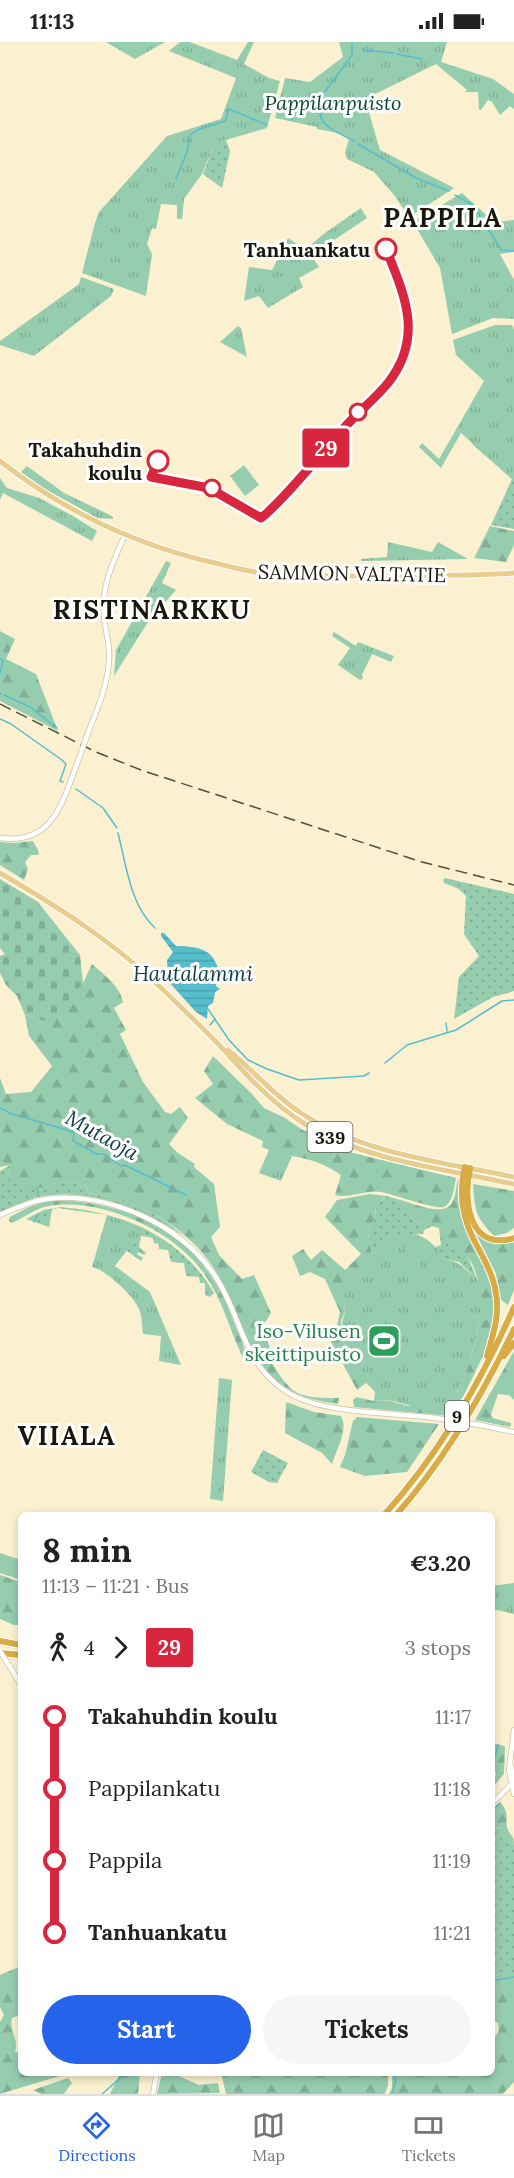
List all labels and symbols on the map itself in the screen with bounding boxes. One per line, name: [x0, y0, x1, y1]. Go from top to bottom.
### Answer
park label: Pappilanpuisto: [265, 90, 401, 115]
district label: PAPPILA: [383, 201, 503, 234]
place label: Tanhuankatu: [244, 237, 370, 262]
marker: Tanhuankatu: [375, 238, 397, 260]
unlabelled marker: [349, 403, 367, 421]
line badge: 29: [299, 428, 353, 468]
place label: Takahuhdin koulu: [29, 437, 142, 485]
marker: Takahuhdin koulu: [147, 450, 169, 472]
unlabelled marker: [203, 479, 221, 497]
street label: SAMMON VALTATIE: [258, 559, 446, 587]
district label: RISTINARKKU: [53, 593, 251, 626]
water label: Hautalammi: [133, 960, 253, 987]
water label: Mutaoja: [61, 1104, 144, 1166]
road number: 339: [308, 1122, 352, 1152]
place label: Iso-Vilusen skeittipuisto: [245, 1318, 361, 1366]
sports icon: Iso-Vilusen skeittipuisto: [366, 1323, 402, 1359]
road number: 9: [445, 1401, 469, 1431]
district label: VIIALA: [18, 1419, 116, 1452]

